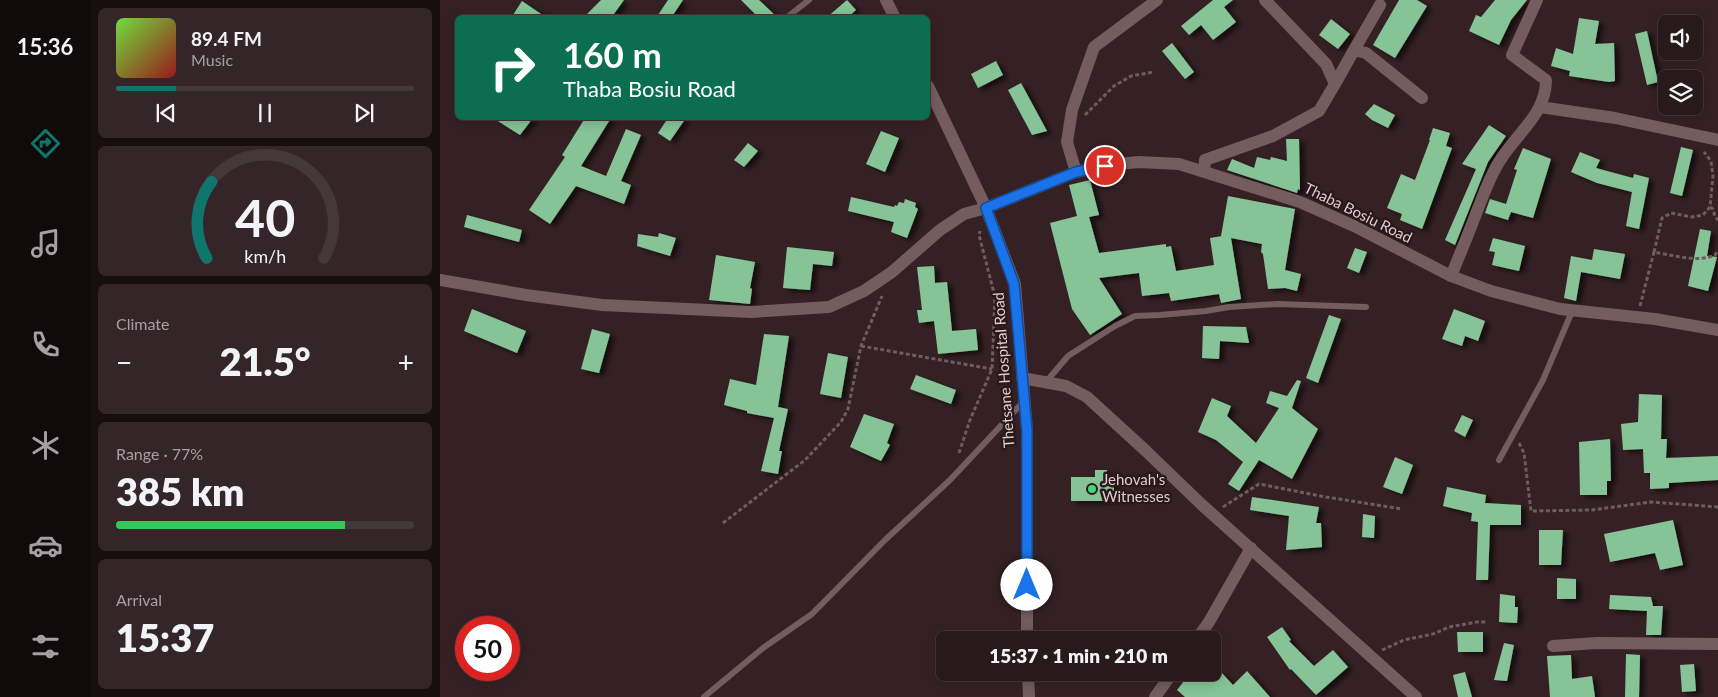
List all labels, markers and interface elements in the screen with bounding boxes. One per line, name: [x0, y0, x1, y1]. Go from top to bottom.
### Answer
map controls: [1658, 15, 1703, 115]
button: sound: [1658, 15, 1703, 60]
text: 89.4 FM: [191, 27, 262, 50]
text: 15:36: [17, 33, 73, 60]
text: 160 m: [563, 33, 662, 75]
icon: right: [480, 35, 545, 100]
text: Music: [191, 50, 233, 69]
button: layers: [1658, 70, 1703, 115]
text: Thaba Bosiu Road: [563, 75, 736, 102]
icon: previous: [152, 99, 180, 127]
icon: pause: [251, 99, 279, 127]
icon: next: [350, 99, 378, 127]
icon: directions: [28, 126, 63, 161]
pin: [1084, 145, 1126, 187]
icon: arrive: [1091, 152, 1119, 180]
street label: Thaba Bosiu Road: [1301, 178, 1415, 246]
text: 40: [235, 186, 295, 248]
icon: music: [28, 226, 63, 261]
text: km/h: [244, 245, 286, 267]
street label: Thetsane Hospital Road: [989, 292, 1017, 449]
text: Climate: [116, 314, 169, 333]
icon: phone: [28, 327, 63, 362]
text: 21.5°: [219, 338, 311, 384]
text: −: [116, 345, 132, 379]
text: +: [398, 345, 414, 379]
icon: climate: [28, 428, 63, 463]
text: Range · 77%: [116, 444, 203, 463]
text: 385 km: [116, 468, 244, 514]
place label: Jehovah's Witnesses: [1102, 470, 1170, 505]
marker: Jehovah's Witnesses: [1086, 483, 1098, 495]
icon: car: [28, 528, 63, 563]
position arrow: [1000, 558, 1052, 610]
text: Arrival: [116, 590, 162, 609]
text: 15:37: [116, 614, 214, 660]
speed limit sign: 50: [455, 616, 520, 681]
icon: filters: [28, 629, 63, 664]
text: 15:37 · 1 min · 210 m: [989, 644, 1168, 667]

